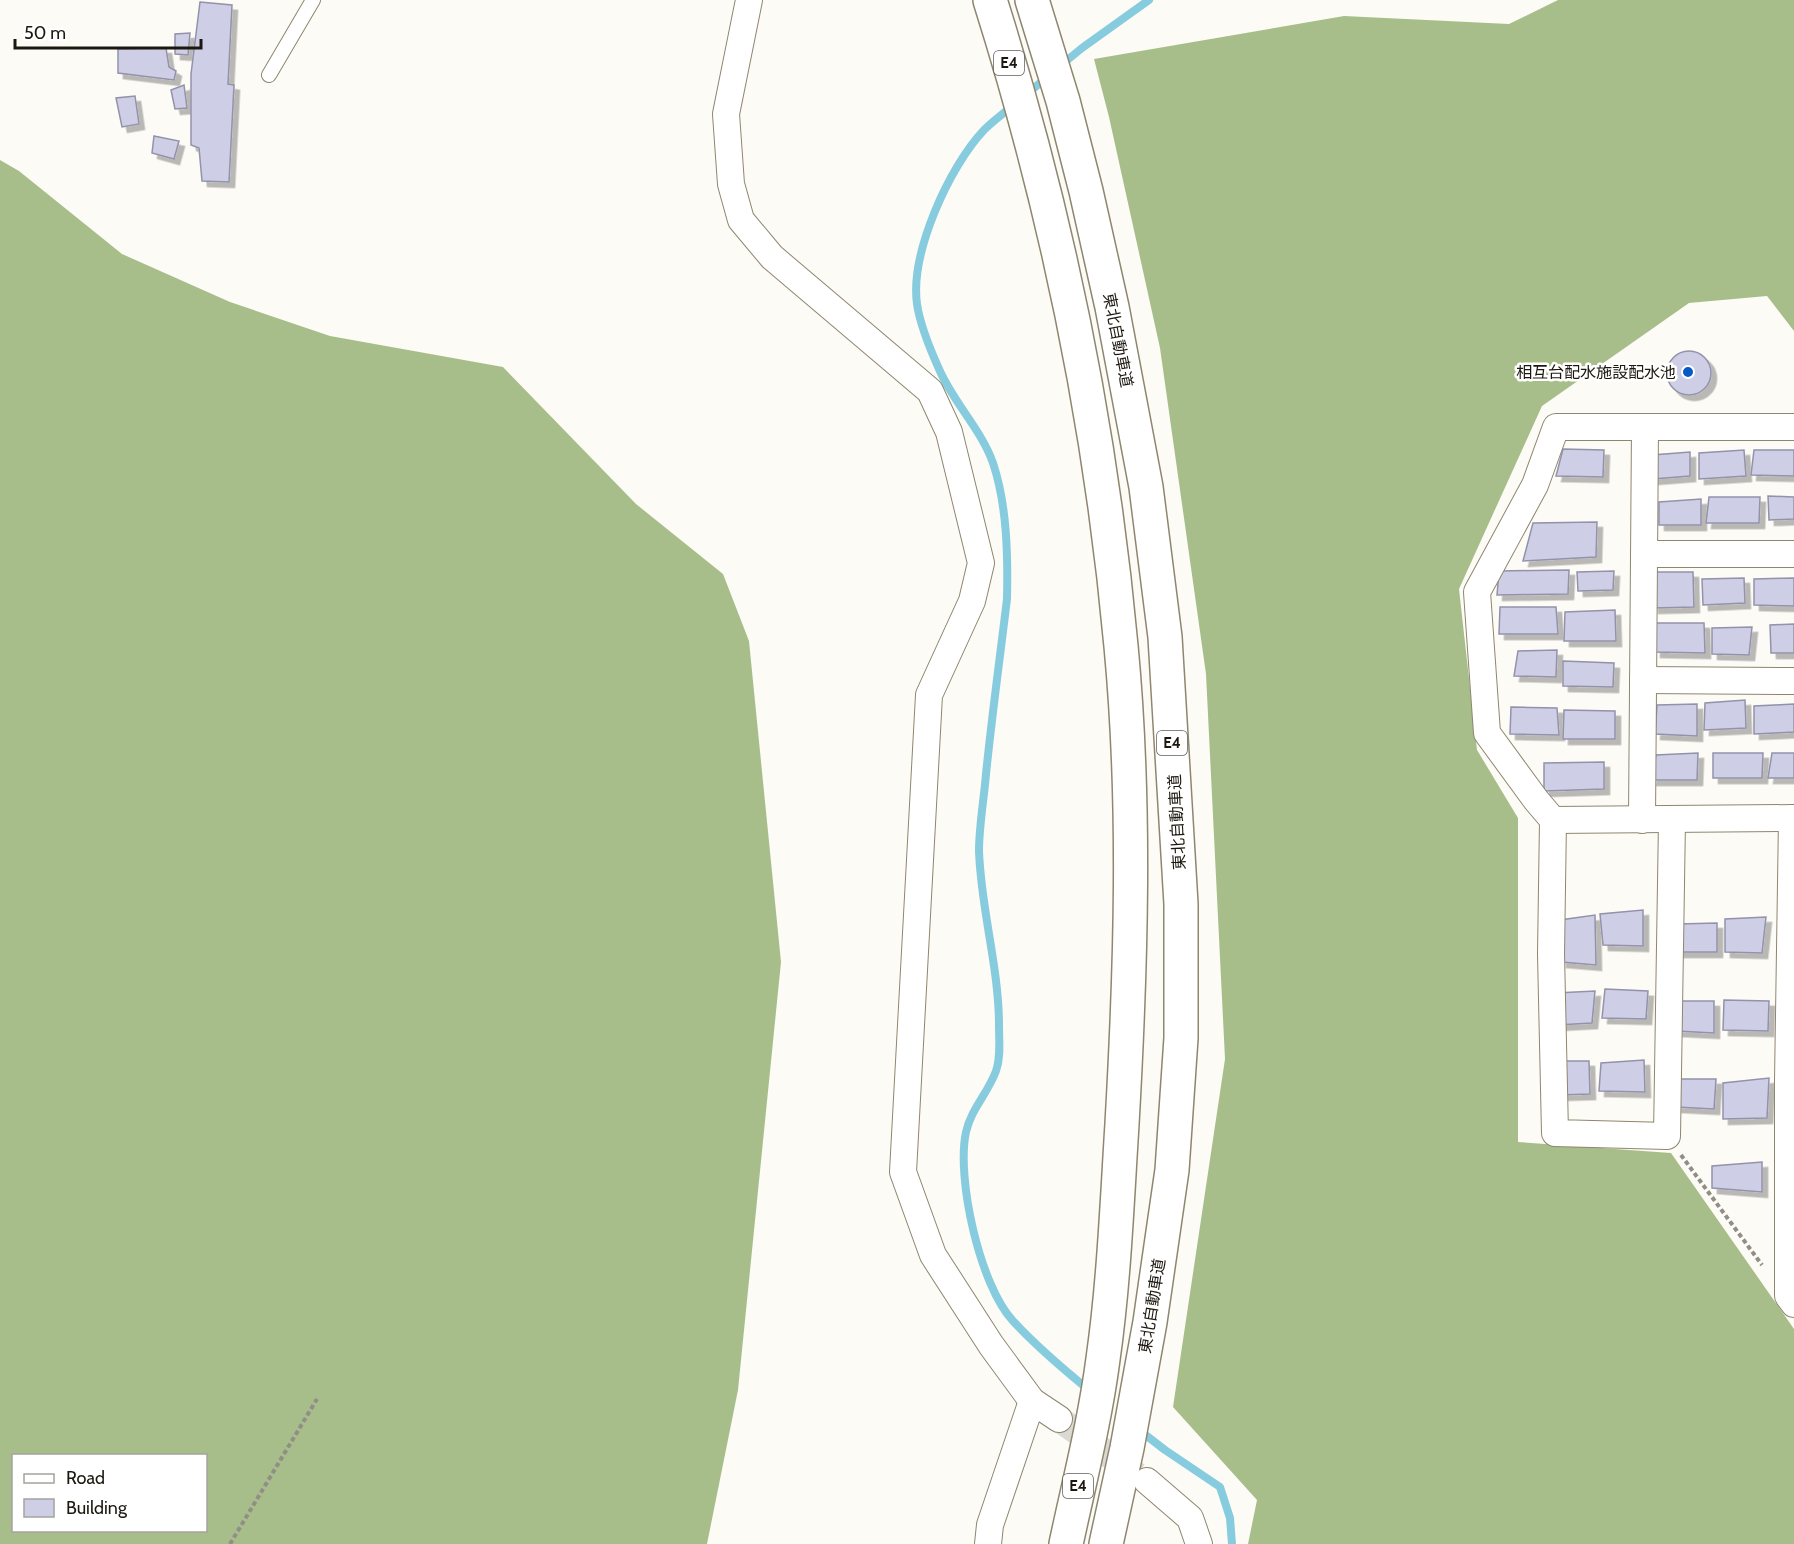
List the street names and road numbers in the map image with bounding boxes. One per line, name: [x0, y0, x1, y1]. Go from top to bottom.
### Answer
road number: E4: [994, 51, 1024, 75]
street label: 東北自動車道: [1100, 291, 1136, 389]
road number: E4: [1157, 731, 1187, 755]
street label: 東北自動車道: [1165, 774, 1189, 870]
street label: 東北自動車道: [1135, 1257, 1169, 1355]
road number: E4: [1063, 1474, 1093, 1498]

